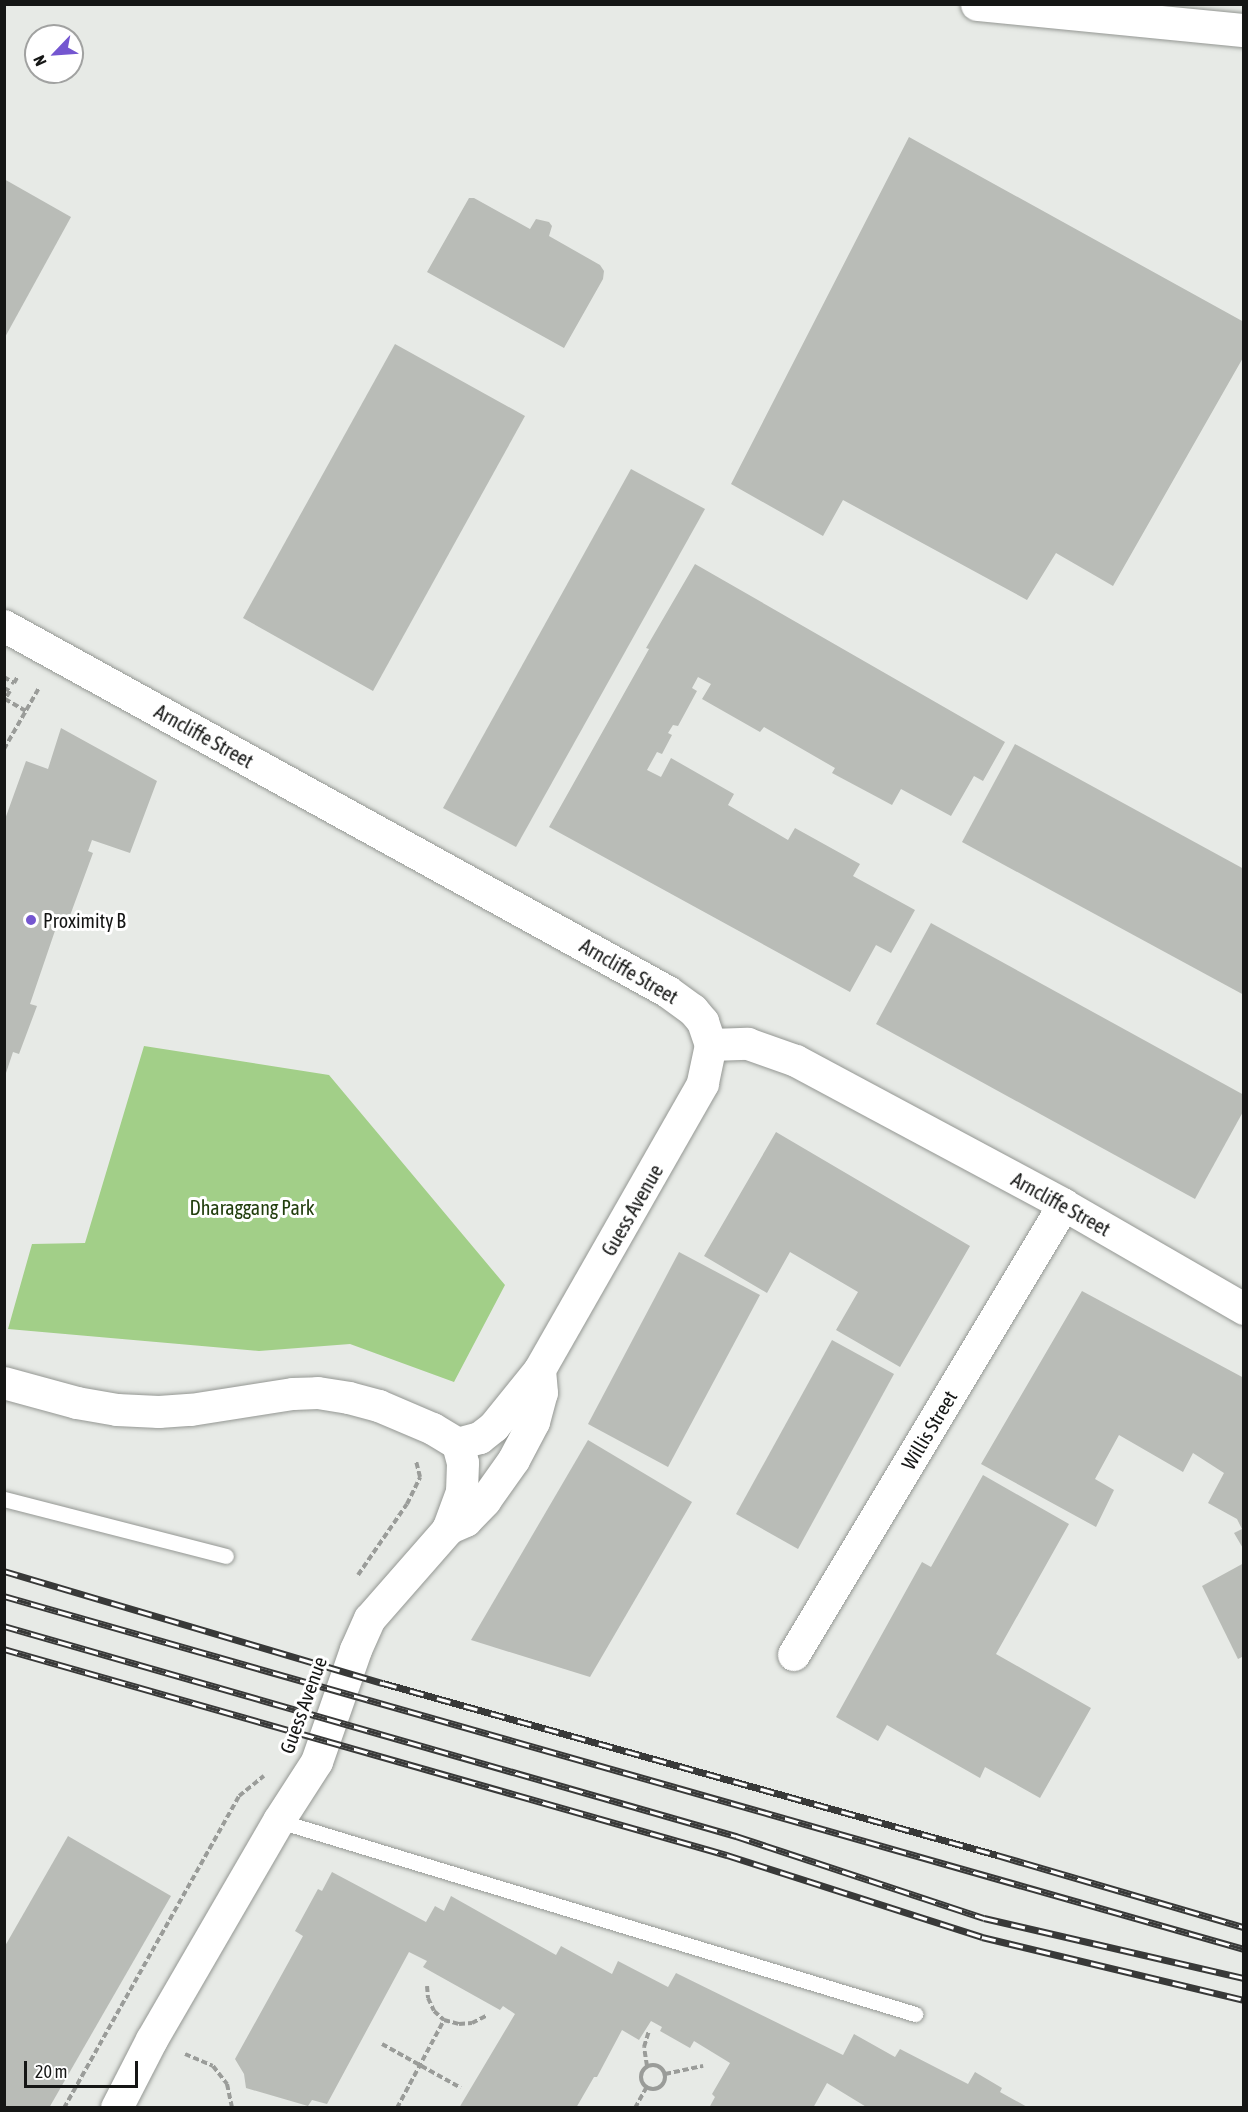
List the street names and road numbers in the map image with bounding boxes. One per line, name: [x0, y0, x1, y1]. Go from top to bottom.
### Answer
street label: Arncliffe Street: [150, 699, 258, 773]
street label: Arncliffe Street: [576, 933, 682, 1009]
street label: Guess Avenue: [596, 1160, 668, 1260]
street label: Arncliffe Street: [1007, 1167, 1115, 1241]
street label: Willis Street: [896, 1386, 962, 1474]
street label: Guess Avenue: [274, 1653, 332, 1757]

